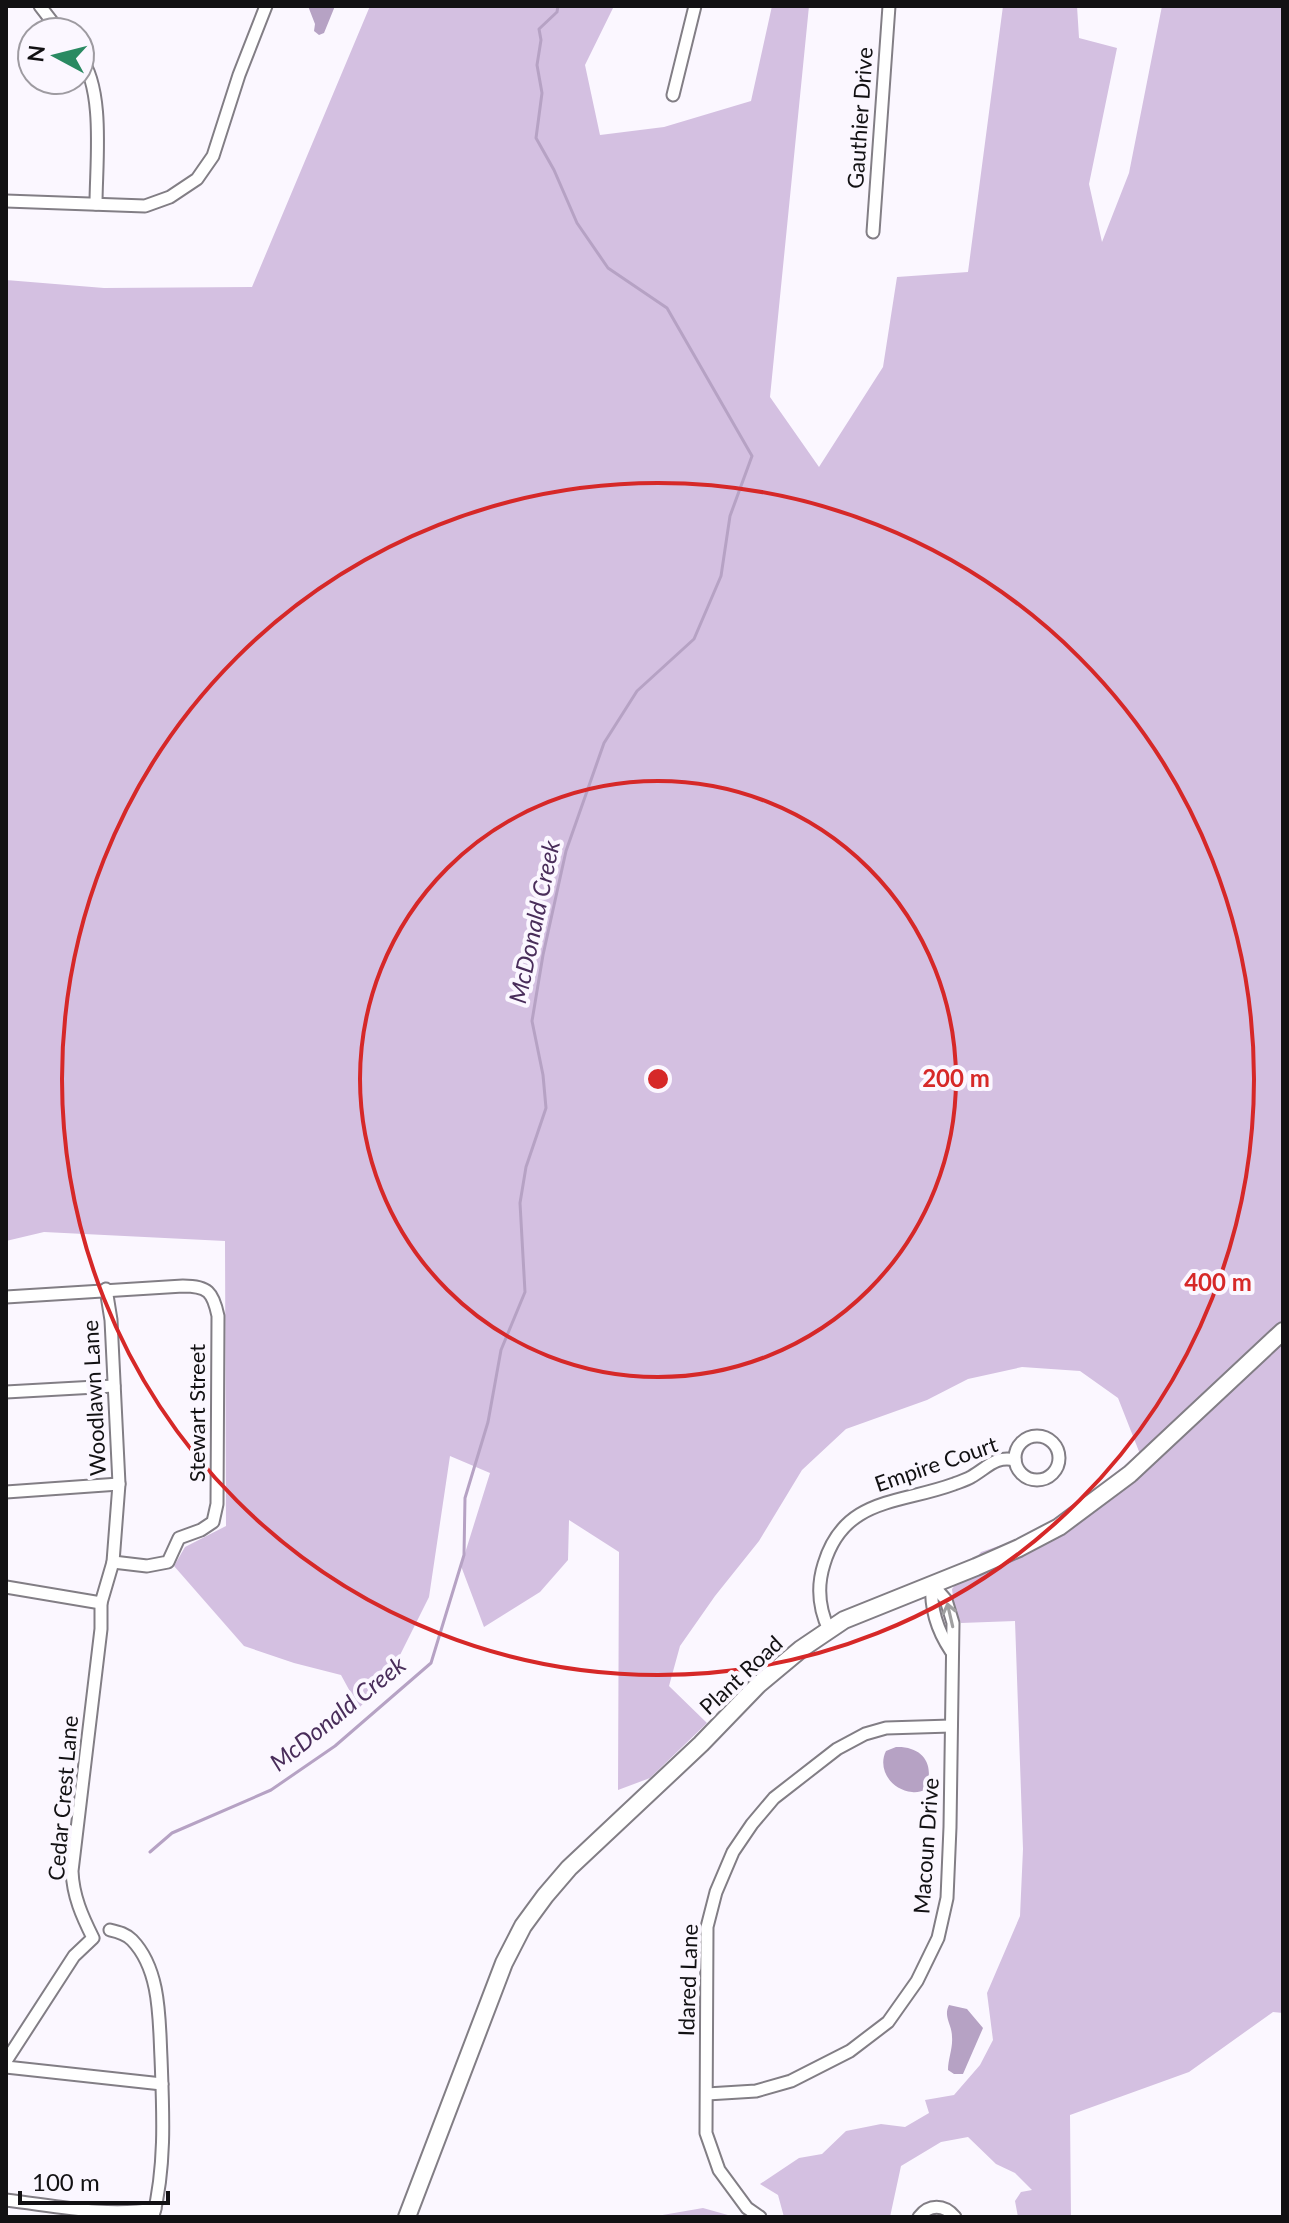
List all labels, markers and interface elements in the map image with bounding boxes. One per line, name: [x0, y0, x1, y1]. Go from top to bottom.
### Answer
north arrow: [16, 16, 96, 96]
text: N: [21, 43, 50, 64]
street label: Gauthier Drive: [841, 46, 878, 190]
water label: McDonald Creek: [502, 837, 565, 1006]
text: 200 m: [922, 1063, 990, 1092]
centre of rings: [644, 1065, 672, 1093]
text: 400 m: [1184, 1267, 1252, 1296]
street label: Woodlawn Lane: [76, 1319, 111, 1477]
street label: Stewart Street: [183, 1344, 210, 1482]
street label: Empire Court: [871, 1430, 1001, 1497]
one-way arrow: [942, 1602, 957, 1628]
street label: Plant Road: [694, 1629, 788, 1720]
water label: McDonald Creek: [263, 1649, 411, 1776]
street label: Cedar Crest Lane: [42, 1714, 83, 1882]
street label: Macoun Drive: [907, 1777, 944, 1915]
street label: Idared Lane: [672, 1923, 703, 2037]
scale bar: [20, 2155, 168, 2205]
text: 100 m: [32, 2167, 100, 2196]

